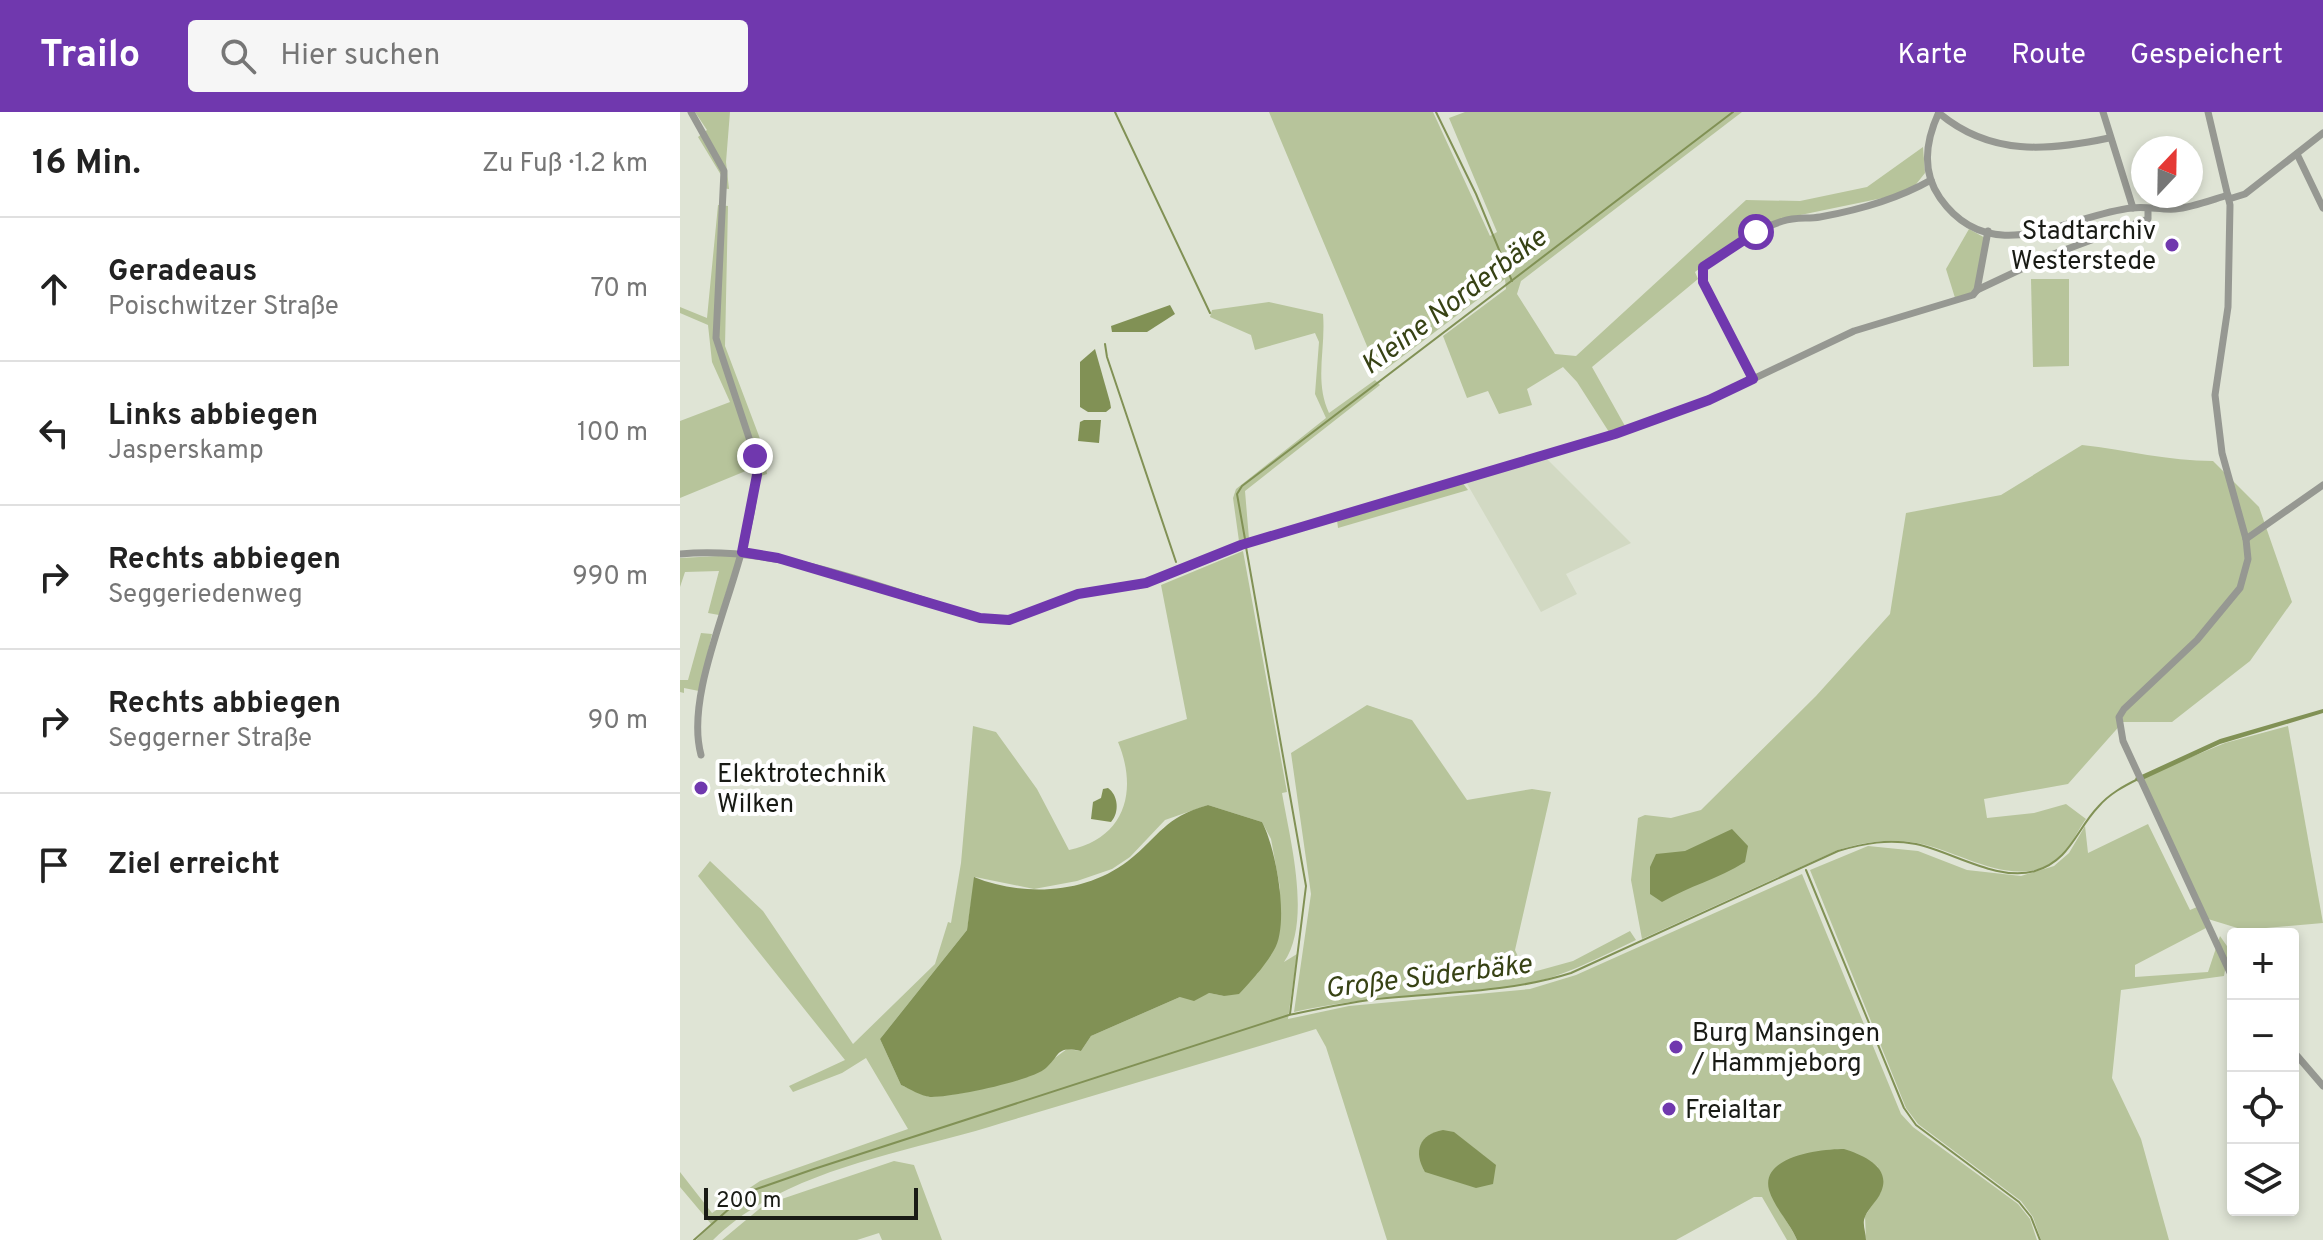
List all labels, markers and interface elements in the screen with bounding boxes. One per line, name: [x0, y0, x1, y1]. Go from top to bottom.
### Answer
search box: [188, 20, 748, 92]
text: Trailo: [40, 32, 140, 81]
icon: search: [216, 34, 260, 78]
text: Hier suchen: [280, 38, 440, 75]
text: Karte: [1897, 38, 1967, 74]
text: Route: [2011, 38, 2086, 74]
text: Gespeichert: [2130, 38, 2283, 74]
north arrow: [2131, 136, 2203, 208]
text: 16 Min.: [32, 143, 141, 186]
text: Zu Fuß · 1.2 km: [482, 148, 648, 181]
route start: [1738, 214, 1774, 250]
place label: Stadtarchiv Westerstede: [2011, 216, 2156, 279]
water label: Kleine Norderbäke: [1355, 220, 1555, 384]
marker: Stadtarchiv Westerstede: [2163, 236, 2181, 254]
text: Geradeaus: [108, 254, 257, 291]
icon: ahead: [32, 267, 76, 311]
text: 70 m: [590, 273, 648, 306]
text: Poischwitzer Straße: [108, 291, 339, 324]
text: Links abbiegen: [108, 398, 318, 435]
icon: left: [32, 411, 76, 455]
text: 100 m: [577, 417, 648, 450]
text: Jasperskamp: [108, 435, 264, 468]
route end: [737, 438, 773, 474]
text: Rechts abbiegen: [108, 542, 341, 579]
icon: right: [32, 555, 76, 599]
text: 990 m: [572, 561, 648, 594]
text: Seggeriedenweg: [108, 579, 303, 612]
text: Rechts abbiegen: [108, 686, 341, 723]
icon: right: [32, 699, 76, 743]
text: 90 m: [588, 705, 648, 738]
text: Seggerner Straße: [108, 723, 312, 756]
place label: Elektrotechnik Wilken: [717, 759, 886, 822]
marker: Elektrotechnik Wilken: [692, 779, 710, 797]
icon: arrive: [32, 843, 76, 887]
text: Ziel erreicht: [108, 847, 280, 884]
map controls: [2227, 928, 2299, 1216]
button: +: [2227, 928, 2299, 1000]
water label: Große Süderbäke: [1323, 947, 1534, 1009]
button: −: [2227, 1000, 2299, 1072]
place label: Burg Mansingen / Hammjeborg: [1691, 1018, 1880, 1081]
marker: Burg Mansingen / Hammjeborg: [1667, 1038, 1685, 1056]
button: locate: [2227, 1072, 2299, 1144]
place label: Freialtar: [1685, 1095, 1782, 1128]
marker: Freialtar: [1660, 1100, 1678, 1118]
button: layers: [2227, 1144, 2299, 1216]
scale bar: [704, 1184, 918, 1220]
text: 200 m: [716, 1188, 781, 1215]

